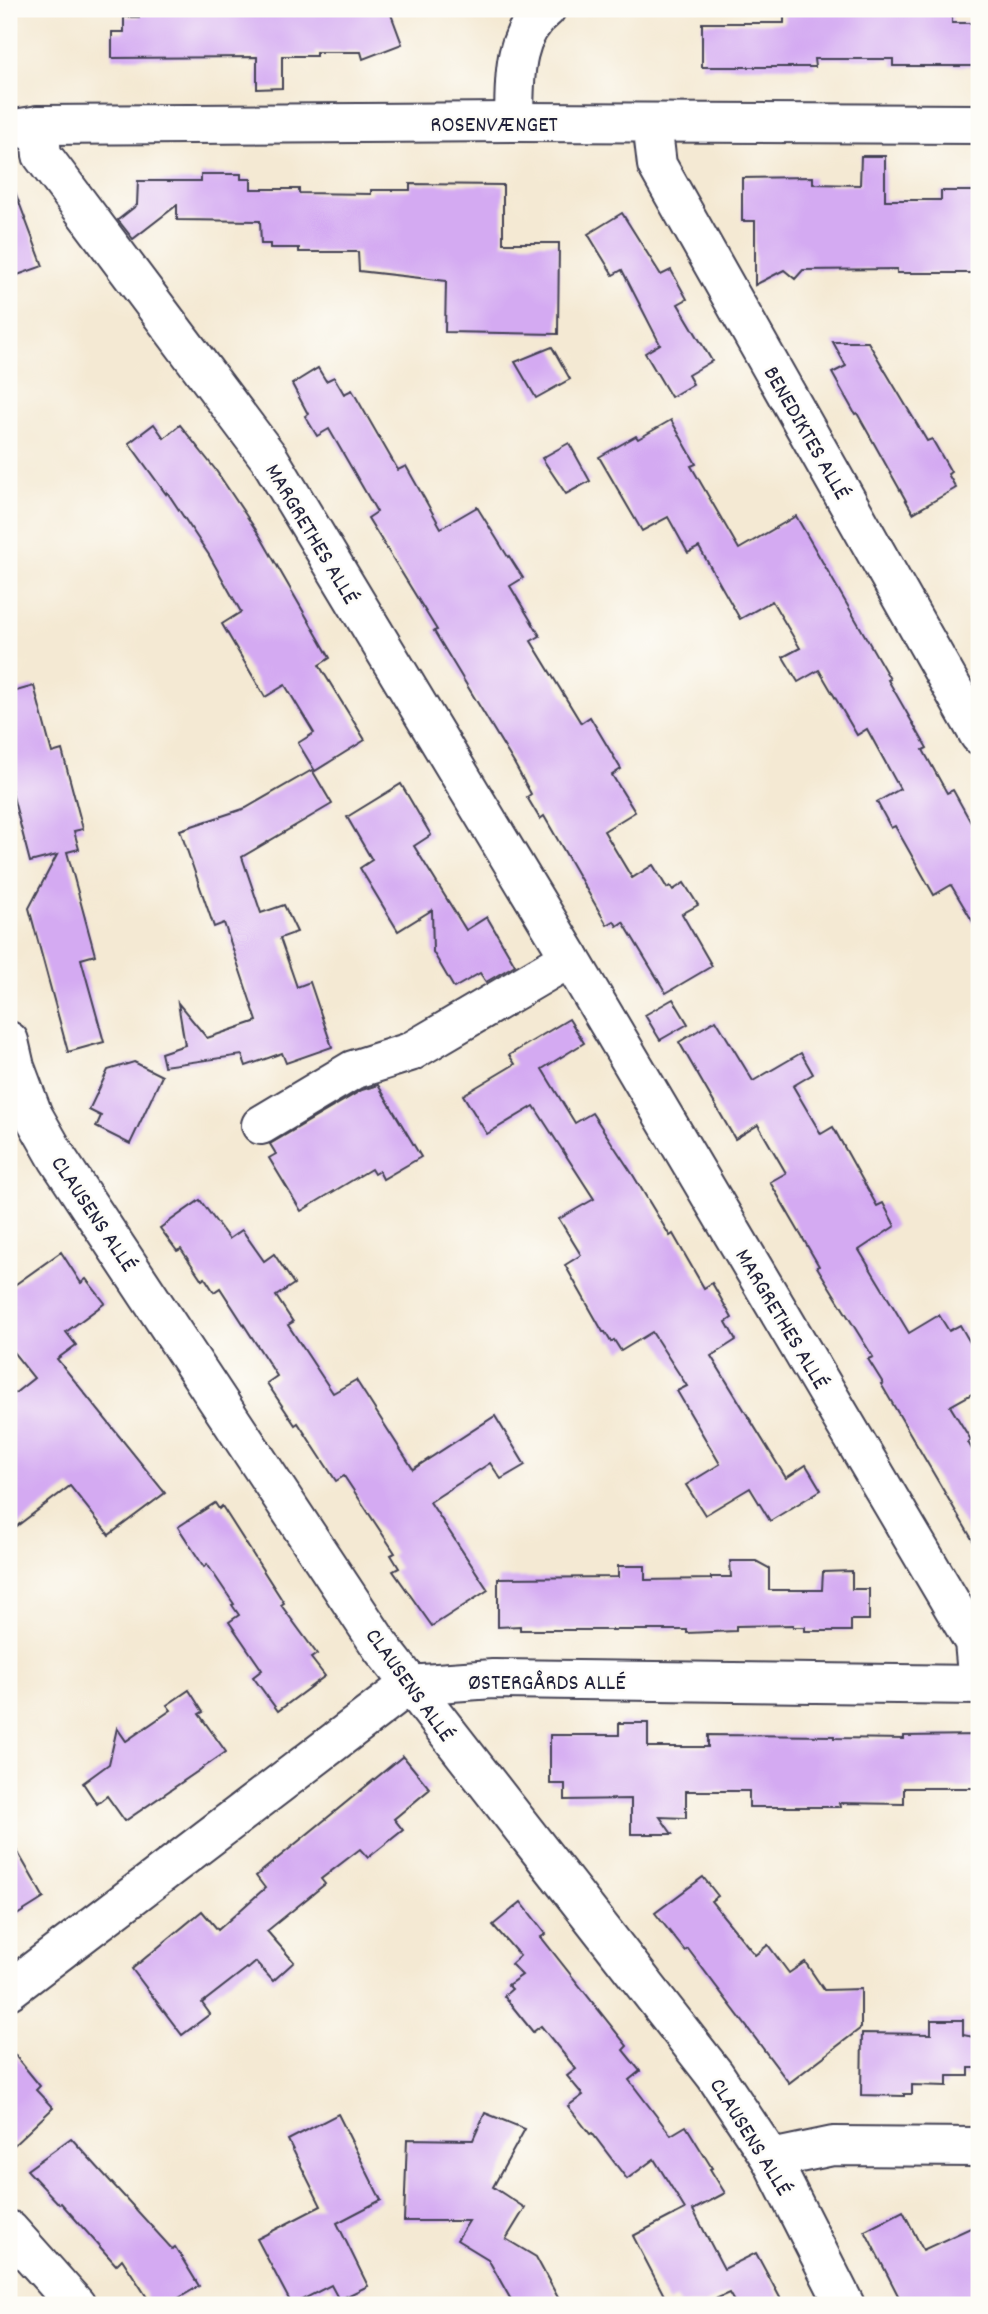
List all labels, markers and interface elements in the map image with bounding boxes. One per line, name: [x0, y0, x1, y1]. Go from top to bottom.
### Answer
street label: ROSENVÆNGET: [430, 110, 558, 143]
street label: BENEDIKTES ALLÉ: [753, 361, 857, 507]
street label: MARGRETHES ALLÉ: [255, 458, 365, 612]
street label: CLAUSENS ALLÉ: [41, 1150, 143, 1280]
street label: MARGRETHES ALLÉ: [725, 1243, 835, 1397]
street label: CLAUSENS ALLÉ: [356, 1622, 461, 1750]
street label: ØSTERGÅRDS ALLÉ: [468, 1668, 626, 1701]
street label: CLAUSENS ALLÉ: [700, 2072, 799, 2204]

